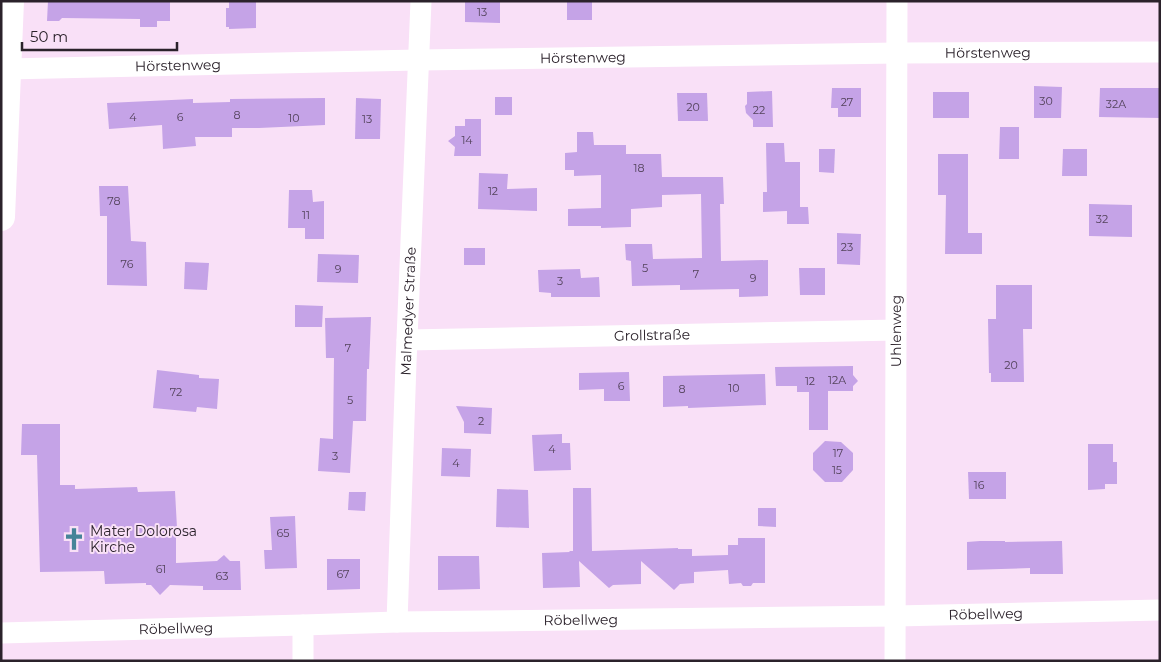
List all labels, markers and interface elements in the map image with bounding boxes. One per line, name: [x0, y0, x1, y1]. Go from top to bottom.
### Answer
house number: 13: [477, 5, 487, 19]
scale bar: [22, 20, 178, 52]
text: 50 m: [30, 27, 68, 46]
street label: Hörstenweg: [945, 43, 1031, 62]
street label: Hörstenweg: [540, 48, 626, 67]
street label: Hörstenweg: [135, 55, 221, 75]
house number: 30: [1039, 94, 1053, 108]
house number: 27: [841, 95, 853, 109]
house number: 32A: [1106, 97, 1126, 111]
house number: 20: [686, 100, 700, 114]
house number: 22: [753, 103, 765, 117]
house number: 8: [233, 108, 241, 122]
house number: 4: [129, 110, 137, 124]
house number: 6: [177, 110, 184, 124]
house number: 10: [288, 111, 300, 125]
house number: 13: [362, 112, 372, 126]
house number: 14: [461, 133, 473, 147]
house number: 18: [634, 161, 645, 175]
house number: 12: [488, 184, 498, 198]
house number: 78: [107, 194, 121, 208]
house number: 11: [302, 208, 310, 222]
house number: 32: [1096, 212, 1108, 226]
house number: 23: [841, 240, 853, 254]
street label: Malmedyer Straße: [397, 246, 420, 376]
house number: 76: [121, 257, 134, 271]
house number: 5: [642, 261, 648, 275]
house number: 9: [335, 262, 342, 276]
house number: 7: [693, 267, 699, 281]
house number: 9: [750, 271, 757, 285]
house number: 3: [557, 274, 563, 288]
street label: Uhlenweg: [887, 295, 905, 367]
street label: Grollstraße: [614, 325, 690, 345]
house number: 7: [345, 341, 351, 355]
house number: 20: [1004, 358, 1018, 372]
house number: 12A: [828, 373, 846, 387]
house number: 12: [805, 374, 815, 388]
house number: 6: [618, 379, 625, 393]
house number: 10: [728, 381, 740, 395]
house number: 8: [678, 382, 686, 396]
house number: 72: [170, 385, 182, 399]
house number: 5: [347, 393, 353, 407]
house number: 2: [478, 414, 484, 428]
house number: 4: [548, 442, 556, 456]
house number: 17: [833, 446, 843, 460]
house number: 3: [332, 449, 338, 463]
house number: 4: [452, 456, 460, 470]
house number: 15: [832, 463, 842, 477]
house number: 16: [974, 478, 985, 492]
place label: Mater Dolorosa Kirche: [90, 522, 197, 556]
church icon: Mater Dolorosa Kirche: [61, 526, 87, 552]
house number: 65: [277, 526, 289, 540]
house number: 61: [156, 562, 166, 576]
house number: 67: [336, 567, 350, 581]
house number: 63: [216, 569, 228, 583]
street label: Röbellweg: [948, 604, 1023, 624]
street label: Röbellweg: [543, 610, 618, 629]
street label: Röbellweg: [138, 618, 213, 638]

